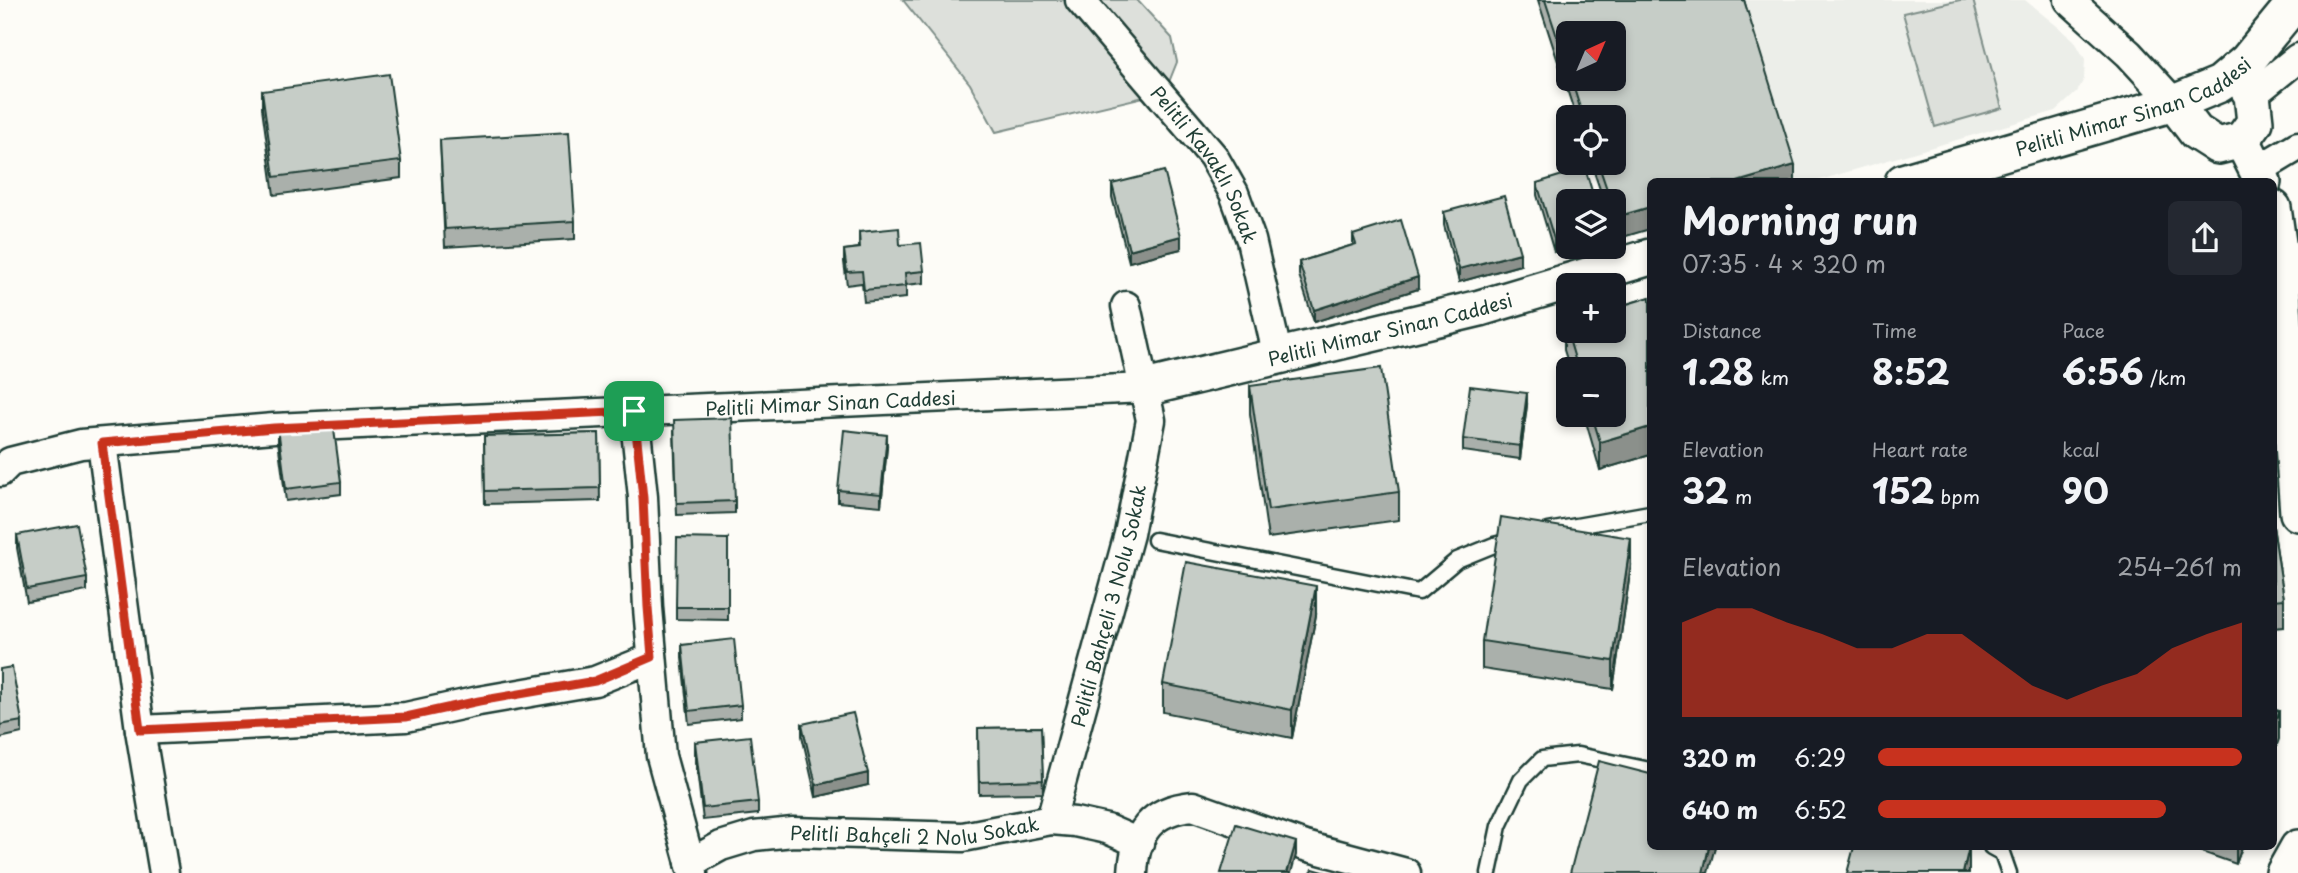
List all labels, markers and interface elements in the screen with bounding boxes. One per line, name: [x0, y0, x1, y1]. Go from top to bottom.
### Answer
north arrow: [1556, 21, 1626, 91]
map controls: [1556, 21, 1626, 427]
street label: Pelitli Mimar Sinan Caddesi: [2012, 50, 2257, 163]
street label: Pelitli Kavaklı Sokak: [1145, 79, 1265, 247]
button: locate: [1556, 105, 1626, 175]
button: layers: [1556, 189, 1626, 259]
text: Morning run: [1682, 191, 1918, 248]
button: share: [2168, 201, 2242, 275]
text: 07:35 · 4 × 320 m: [1682, 246, 1886, 281]
button: +: [1556, 273, 1626, 343]
street label: Pelitli Mimar Sinan Caddesi: [1265, 285, 1516, 372]
text: Distance: [1682, 316, 1762, 344]
text: Time: [1872, 316, 1917, 344]
text: Pace: [2062, 316, 2105, 344]
text: 1.28: [1682, 344, 1754, 397]
text: 8:52: [1872, 344, 1950, 397]
text: 6:56: [2062, 344, 2144, 397]
button: −: [1556, 357, 1626, 427]
text: km: [1754, 363, 1789, 391]
text: /km: [2144, 363, 2186, 391]
pin: [604, 381, 664, 441]
street label: Pelitli Mimar Sinan Caddesi: [704, 383, 956, 422]
icon: arrive: [615, 392, 653, 430]
text: Elevation: [1682, 435, 1764, 463]
text: Heart rate: [1872, 435, 1968, 463]
text: kcal: [2062, 435, 2100, 463]
text: 32: [1682, 463, 1729, 516]
text: 152: [1872, 463, 1934, 516]
text: 90: [2062, 463, 2109, 516]
street label: Pelitli Bahçeli 3 Nolu Sokak: [1063, 482, 1152, 730]
text: m: [1729, 482, 1752, 510]
text: bpm: [1934, 482, 1980, 510]
text: Elevation: [1682, 549, 1781, 584]
text: 254–261 m: [2117, 549, 2242, 584]
text: 320 m: [1682, 740, 1756, 775]
text: 6:29: [1794, 740, 1846, 775]
text: 640 m: [1682, 792, 1758, 827]
text: 6:52: [1794, 792, 1847, 827]
street label: Pelitli Bahçeli 2 Nolu Sokak: [790, 809, 1041, 851]

